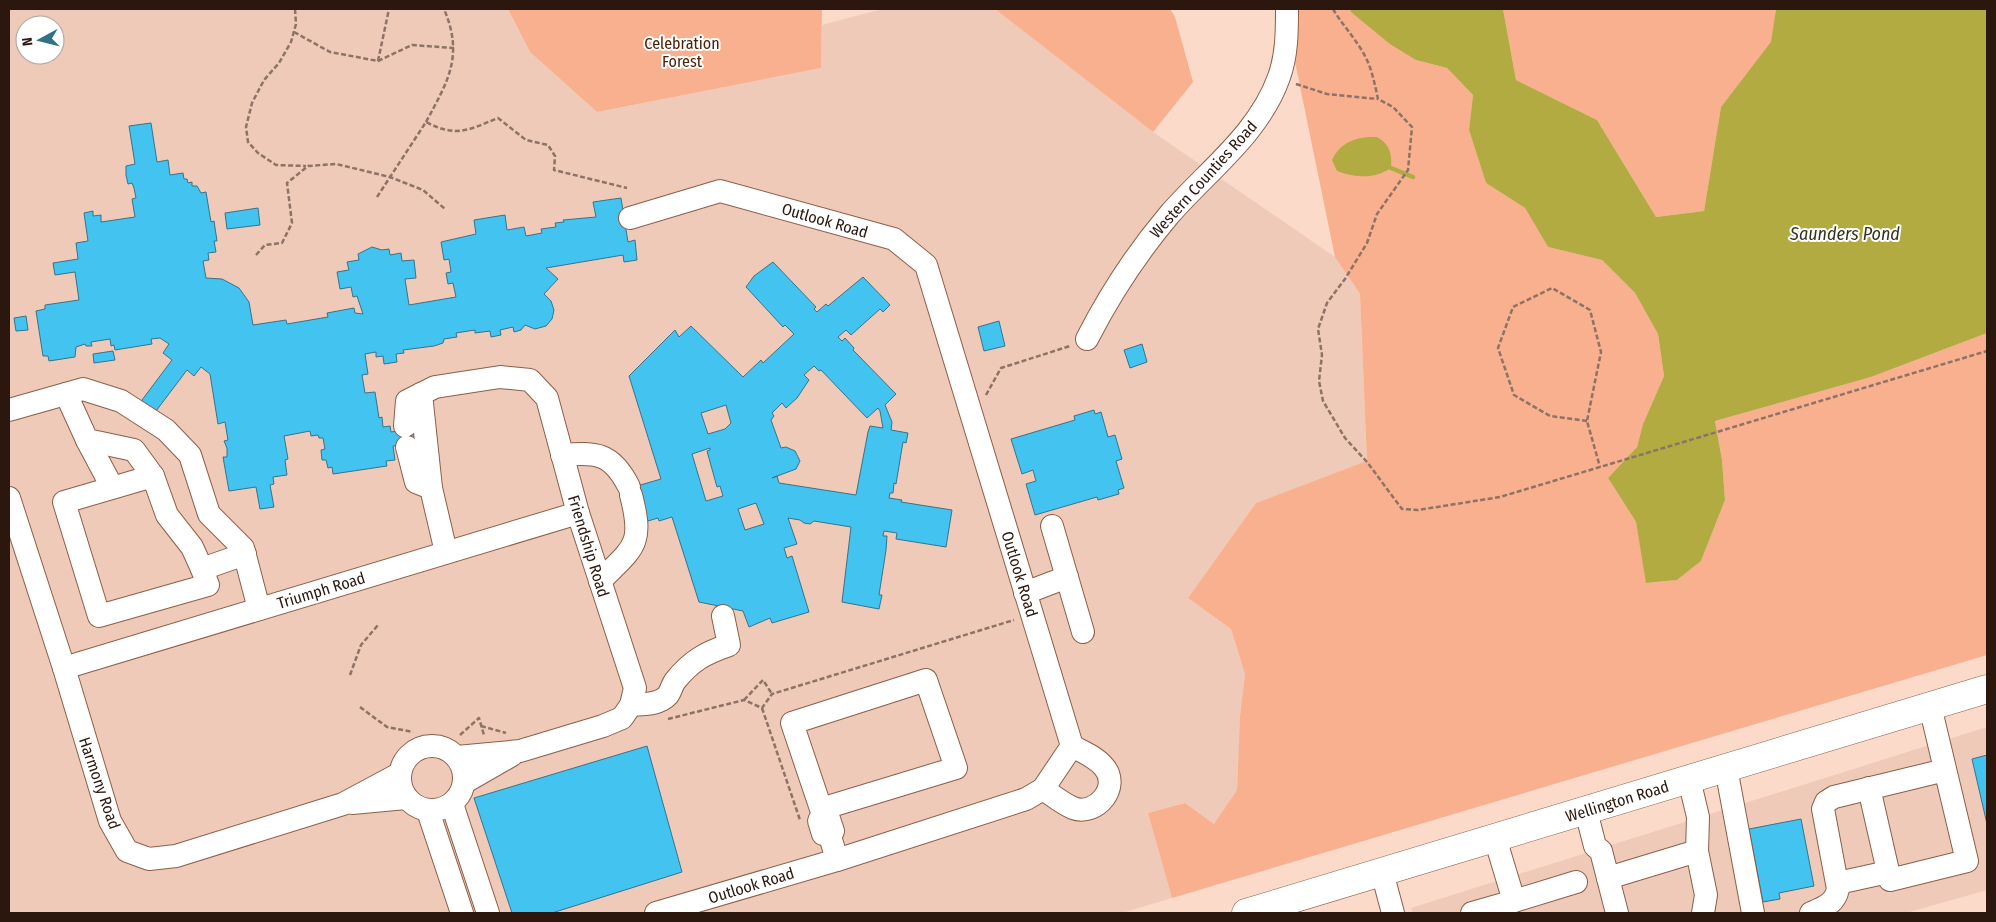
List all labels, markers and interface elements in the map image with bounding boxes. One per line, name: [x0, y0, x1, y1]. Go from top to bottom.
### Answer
north arrow: [15, 15, 65, 65]
park label: Celebration Forest: [644, 34, 720, 71]
text: N: [19, 36, 37, 47]
street label: Western Counties Road: [1146, 117, 1261, 242]
street label: Outlook Road: [780, 199, 870, 242]
water label: Saunders Pond: [1789, 223, 1900, 245]
street label: Friendship Road: [564, 493, 613, 599]
street label: Outlook Road: [997, 529, 1042, 619]
street label: Triumph Road: [275, 568, 367, 613]
street label: Harmony Road: [75, 735, 124, 832]
street label: Wellington Road: [1563, 777, 1671, 826]
street label: Outlook Road: [706, 863, 796, 908]

